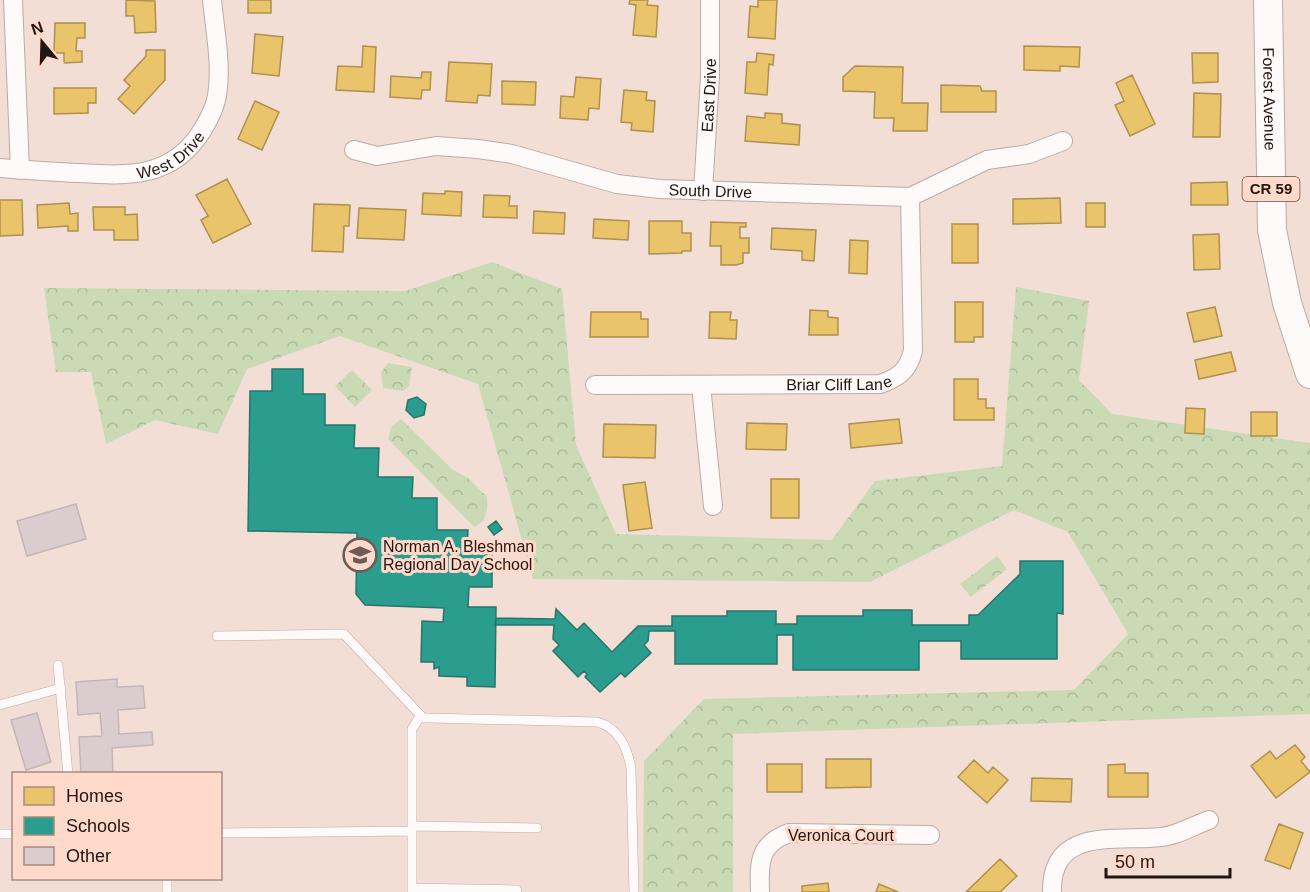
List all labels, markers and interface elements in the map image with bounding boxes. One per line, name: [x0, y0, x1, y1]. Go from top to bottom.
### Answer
north arrow: [12, 12, 72, 72]
text: N: [29, 18, 46, 38]
street label: Forest Avenue: [1260, 47, 1279, 151]
street label: East Drive: [699, 58, 719, 133]
street label: West Drive: [135, 128, 208, 182]
road number: CR 59: [1242, 177, 1300, 201]
street label: South Drive: [668, 181, 753, 201]
street label: Briar Cliff Lane: [786, 372, 895, 393]
school or university icon: Norman A. Bleshman Regional Day School: [342, 537, 378, 573]
place label: Norman A. Bleshman Regional Day School: [383, 538, 534, 573]
legend: [12, 772, 222, 880]
text: Homes: [66, 786, 123, 806]
text: Schools: [66, 816, 130, 836]
street label: Veronica Court: [788, 827, 894, 844]
scale bar: [1106, 841, 1230, 879]
text: Other: [66, 846, 111, 866]
text: 50 m: [1115, 852, 1155, 872]

